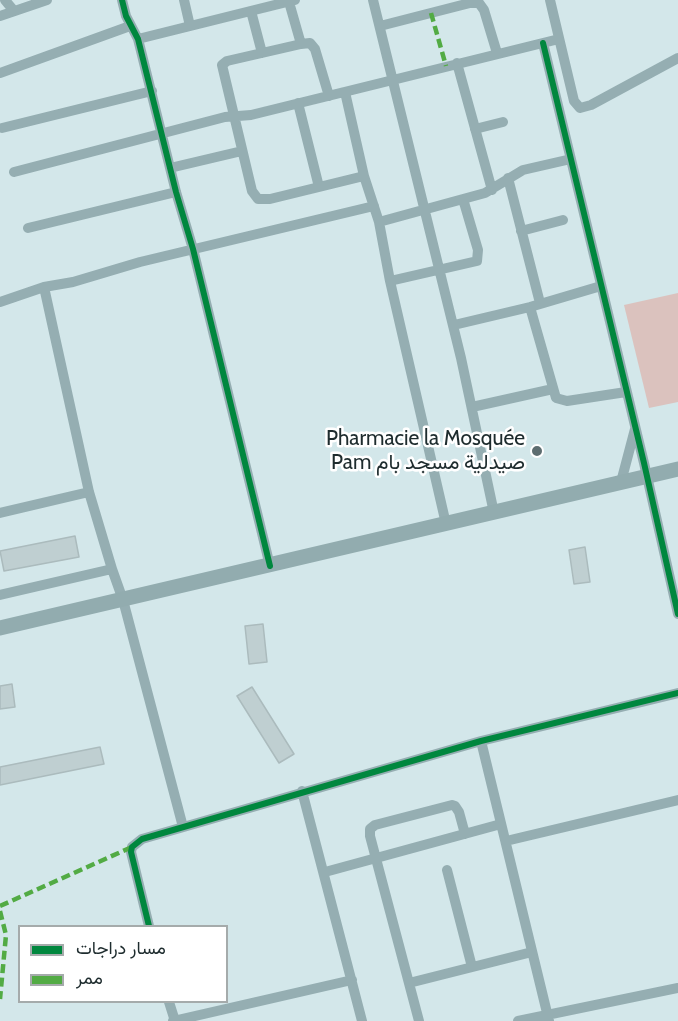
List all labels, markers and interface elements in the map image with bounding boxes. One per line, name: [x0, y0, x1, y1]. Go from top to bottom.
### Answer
place label: Pharmacie la Mosquée Pam صيدلية مسجد بام: [326, 426, 525, 476]
marker: Pharmacie la Mosquée Pam صيدلية مسجد بام: [530, 444, 544, 458]
legend: [18, 925, 228, 1003]
text: مسار دراجات: [76, 937, 166, 959]
text: ممر: [76, 967, 103, 989]

